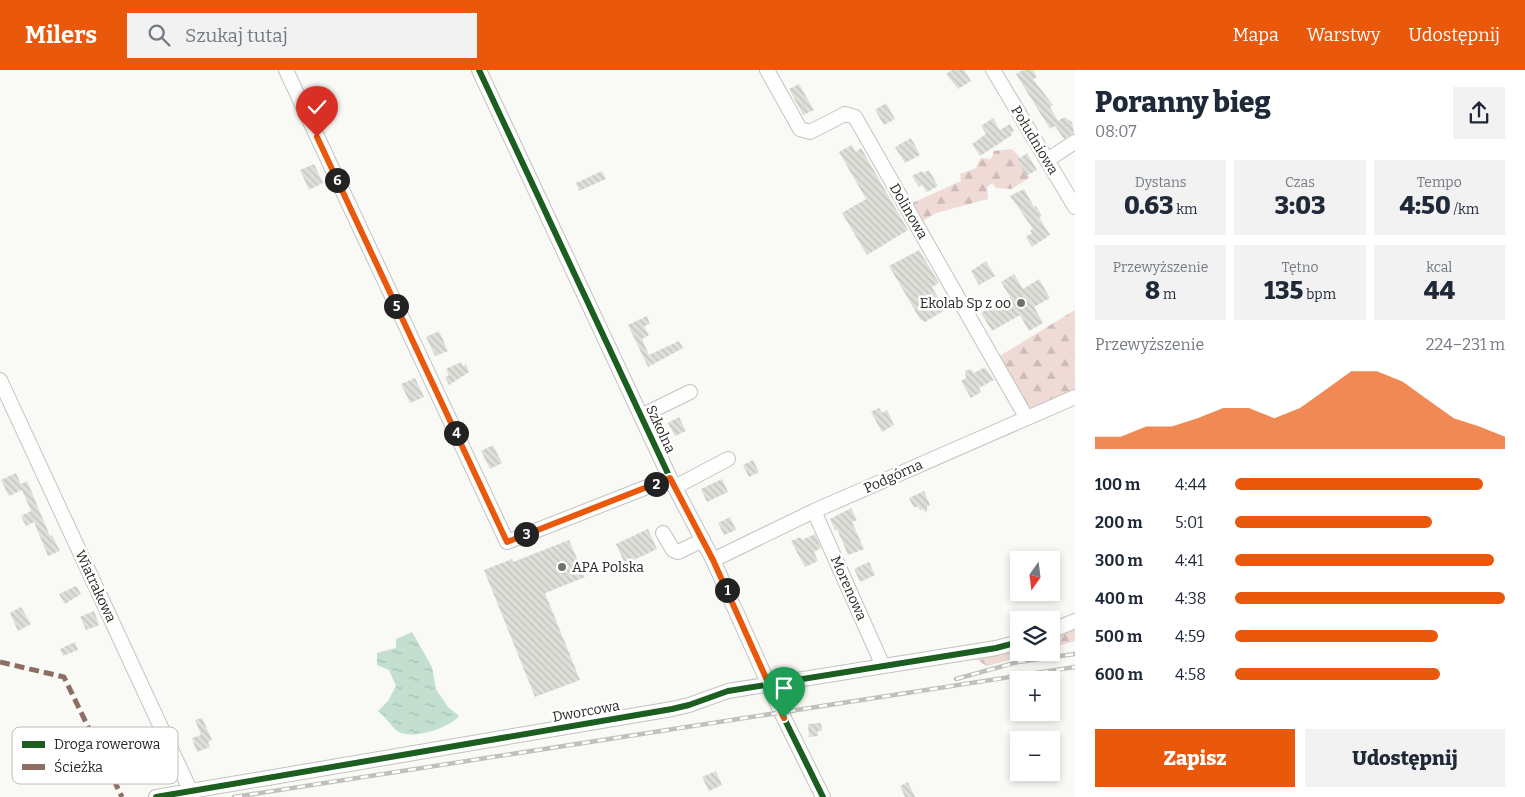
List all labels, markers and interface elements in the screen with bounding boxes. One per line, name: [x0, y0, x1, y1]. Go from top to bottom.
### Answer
search box: [127, 13, 477, 58]
text: Milers: [25, 21, 97, 49]
icon: search: [145, 21, 173, 49]
text: Szukaj tutaj: [185, 24, 288, 47]
text: Mapa: [1233, 24, 1279, 46]
text: Warstwy: [1307, 24, 1381, 46]
text: Udostępnij: [1409, 24, 1500, 46]
pin: [296, 86, 338, 137]
text: Poranny bieg: [1095, 86, 1271, 119]
button: share: [1453, 87, 1505, 139]
icon: check: [303, 93, 331, 121]
street label: Południowa: [1007, 103, 1062, 178]
text: 08:07: [1095, 122, 1137, 141]
pin: 6: [324, 168, 350, 192]
text: 6: [333, 172, 342, 189]
text: Dystans: [1135, 174, 1187, 191]
text: Czas: [1285, 174, 1315, 191]
text: Tempo: [1417, 174, 1462, 191]
street label: Dolinowa: [886, 180, 931, 242]
text: 0.63: [1124, 191, 1173, 221]
text: 3:03: [1275, 191, 1325, 221]
text: 4:50: [1399, 191, 1451, 221]
text: km: [1173, 201, 1197, 218]
text: /km: [1451, 201, 1479, 218]
text: Przewyższenie: [1113, 259, 1208, 276]
text: Tętno: [1281, 259, 1319, 276]
text: kcal: [1426, 259, 1452, 276]
text: 8: [1145, 276, 1160, 306]
text: 135: [1264, 276, 1303, 306]
text: 44: [1424, 276, 1455, 306]
text: m: [1160, 286, 1176, 303]
text: bpm: [1303, 286, 1336, 303]
pin: 5: [384, 294, 408, 318]
place label: Ekolab Sp z oo: [920, 295, 1011, 312]
marker: Ekolab Sp z oo: [1015, 297, 1027, 309]
text: 5: [393, 298, 400, 315]
text: Przewyższenie: [1095, 335, 1204, 354]
text: 224–231 m: [1426, 335, 1505, 354]
street label: Szkolna: [642, 402, 679, 456]
pin: 4: [444, 420, 468, 446]
text: 4: [452, 425, 461, 442]
street label: Podgórna: [861, 456, 926, 497]
pin: 2: [644, 472, 668, 496]
text: 100 m: [1095, 475, 1140, 494]
text: 4:44: [1175, 475, 1207, 494]
text: 2: [653, 476, 660, 493]
text: 200 m: [1095, 513, 1142, 532]
text: 5:01: [1175, 513, 1204, 532]
pin: 3: [514, 522, 538, 546]
text: 3: [522, 526, 531, 543]
street label: Wiatrakowa: [71, 547, 120, 625]
north arrow: [1010, 551, 1060, 601]
map controls: [1010, 551, 1060, 781]
text: 300 m: [1095, 551, 1143, 570]
text: 4:41: [1175, 551, 1204, 570]
street label: Morenowa: [827, 553, 870, 623]
place label: APA Polska: [572, 559, 644, 576]
marker: APA Polska: [556, 561, 568, 573]
pin: 1: [714, 578, 740, 602]
text: 1: [724, 582, 731, 599]
text: 400 m: [1095, 589, 1143, 608]
text: 4:38: [1175, 589, 1206, 608]
button: layers: [1010, 611, 1060, 661]
text: 500 m: [1095, 627, 1142, 646]
text: 4:59: [1175, 627, 1205, 646]
text: 600 m: [1095, 665, 1143, 684]
text: 4:58: [1175, 665, 1206, 684]
pin: [763, 667, 805, 718]
button: +: [1010, 671, 1060, 721]
icon: arrive: [770, 674, 798, 702]
street label: Dworcowa: [551, 697, 621, 726]
legend: [12, 727, 178, 784]
button: Zapisz: [1095, 729, 1295, 787]
button: Udostępnij: [1305, 729, 1505, 787]
button: −: [1010, 731, 1060, 781]
text: Droga rowerowa: [54, 736, 161, 753]
text: Ścieżka: [54, 758, 103, 776]

